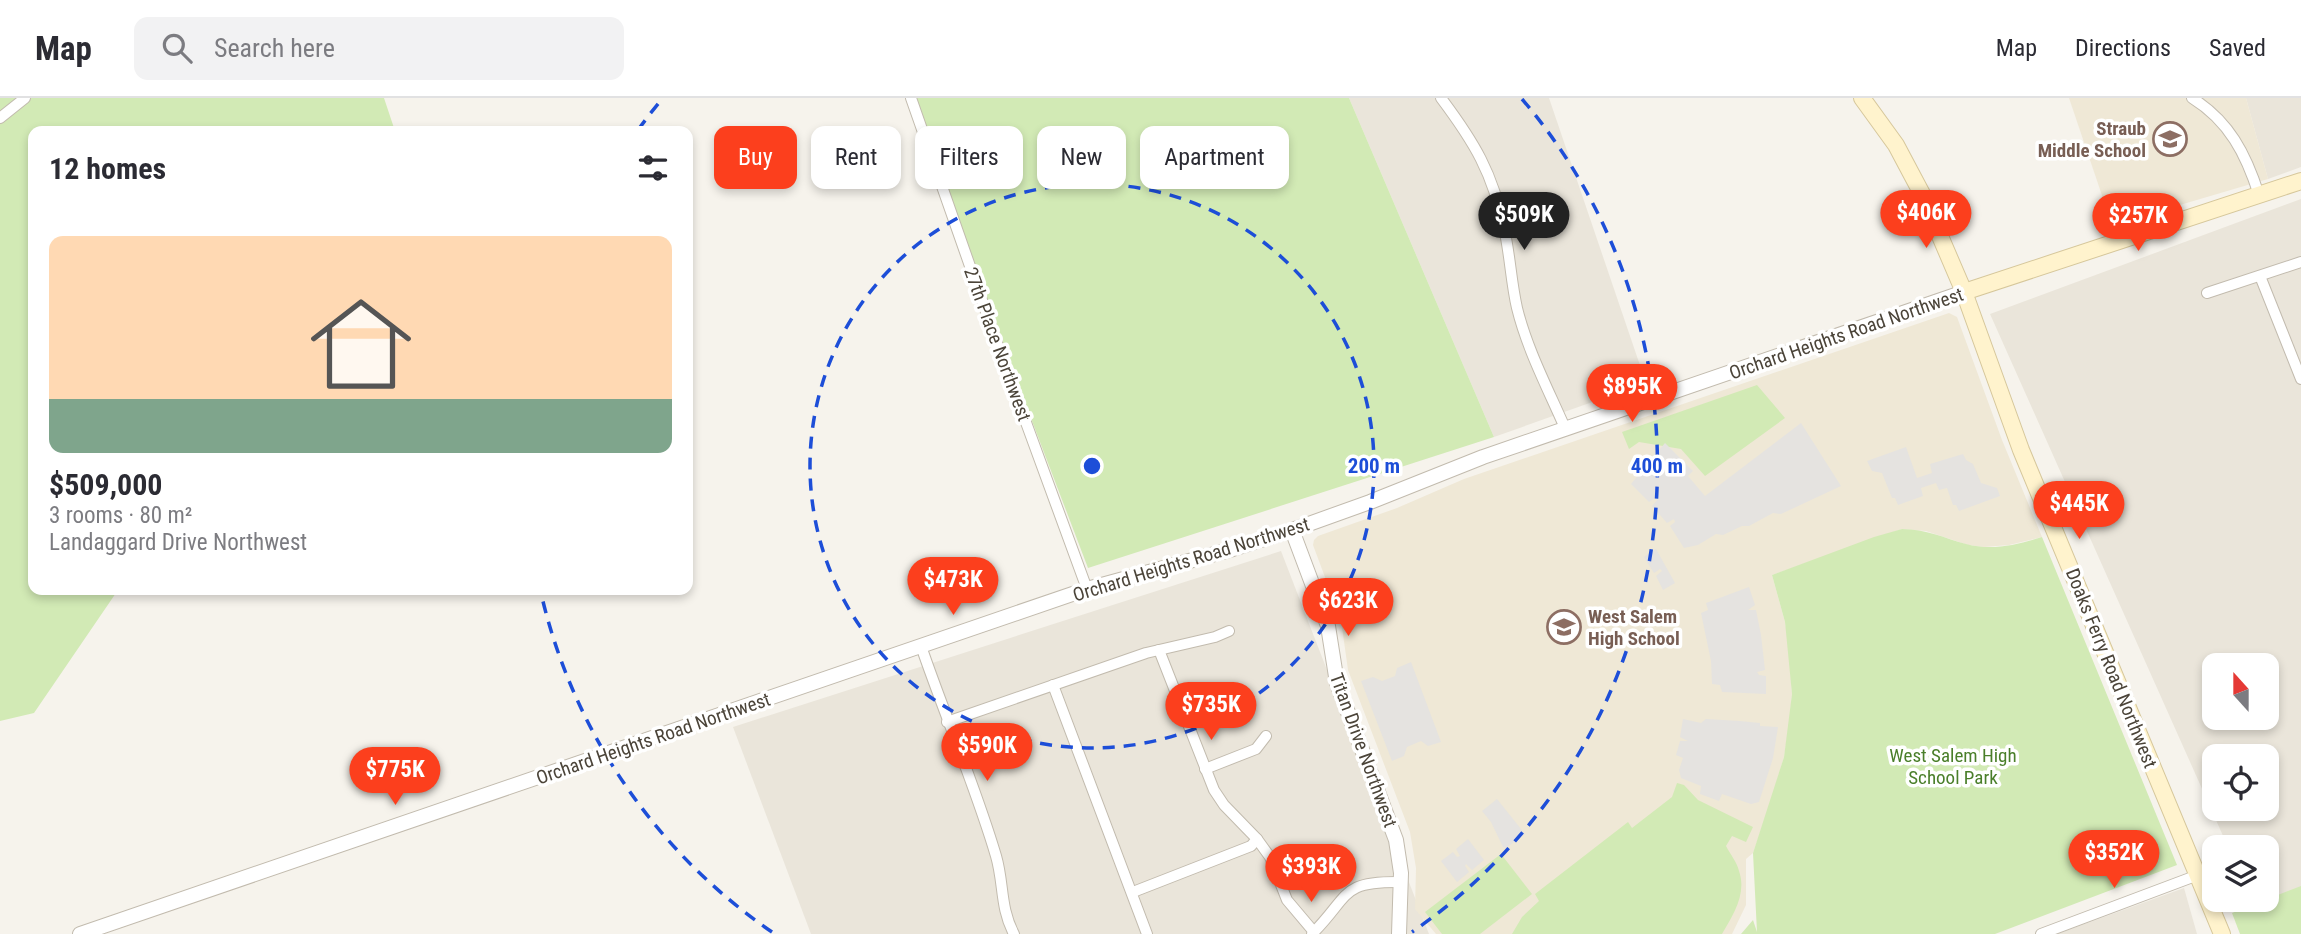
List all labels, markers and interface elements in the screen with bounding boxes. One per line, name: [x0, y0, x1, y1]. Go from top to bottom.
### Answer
search box: [134, 17, 624, 80]
text: Map: [35, 29, 92, 68]
icon: search: [158, 29, 196, 67]
text: Search here: [214, 33, 335, 63]
text: Map: [1996, 34, 2037, 62]
text: Directions: [2075, 34, 2171, 62]
text: Saved: [2209, 34, 2266, 62]
place label: Straub Middle School: [2038, 117, 2146, 162]
school or university icon: Straub Middle School: [2151, 120, 2189, 158]
chip: Buy: [714, 126, 797, 189]
chip: Rent: [811, 126, 901, 189]
chip: Filters: [915, 126, 1023, 189]
chip: New: [1037, 126, 1126, 189]
chip: Apartment: [1140, 126, 1289, 189]
icon: filters: [634, 149, 672, 187]
text: 12 homes: [49, 151, 166, 186]
pin: $406K: [1877, 190, 1975, 250]
pin: $509K: [1475, 192, 1573, 252]
pin: $257K: [2089, 194, 2187, 253]
text: $406K: [1896, 199, 1956, 226]
text: $509K: [1494, 201, 1554, 228]
text: $257K: [2108, 202, 2168, 229]
street label: 27th Place Northwest: [959, 264, 1036, 424]
icon: home: [298, 281, 424, 407]
street label: Orchard Heights Road Northwest: [1726, 283, 1966, 384]
pin: $895K: [1583, 364, 1681, 424]
text: $895K: [1602, 373, 1662, 400]
centre of rings: [1080, 454, 1104, 478]
text: 200 m: [1348, 454, 1400, 478]
text: 400 m: [1631, 454, 1683, 478]
text: $509,000: [49, 467, 162, 502]
pin: $445K: [2030, 482, 2128, 541]
text: $445K: [2049, 490, 2109, 517]
text: 3 rooms · 80 m²: [49, 502, 192, 529]
street label: Orchard Heights Road Northwest: [1070, 512, 1312, 606]
text: Landaggard Drive Northwest: [49, 529, 307, 556]
pin: $473K: [904, 558, 1002, 617]
street label: Doaks Ferry Road Northwest: [2061, 565, 2162, 771]
text: $473K: [923, 566, 983, 593]
pin: $623K: [1299, 578, 1397, 638]
text: $623K: [1318, 587, 1378, 614]
place label: West Salem High School: [1588, 605, 1680, 650]
school or university icon: West Salem High School: [1545, 608, 1583, 646]
north arrow: [2202, 653, 2278, 730]
map controls: [2202, 653, 2279, 912]
street label: Titan Drive Northwest: [1325, 670, 1402, 831]
pin: $735K: [1162, 682, 1260, 742]
street label: Orchard Heights Road Northwest: [533, 688, 773, 789]
text: $735K: [1181, 691, 1241, 718]
pin: $590K: [938, 724, 1036, 783]
text: $590K: [957, 732, 1017, 759]
park label: West Salem High School Park: [1889, 744, 2017, 789]
button: locate: [2202, 744, 2279, 821]
pin: $775K: [346, 748, 444, 807]
text: $775K: [365, 756, 425, 783]
pin: $352K: [2065, 830, 2163, 890]
button: layers: [2202, 835, 2279, 912]
text: $352K: [2084, 839, 2144, 866]
pin: $393K: [1262, 844, 1360, 904]
text: $393K: [1281, 853, 1341, 880]

